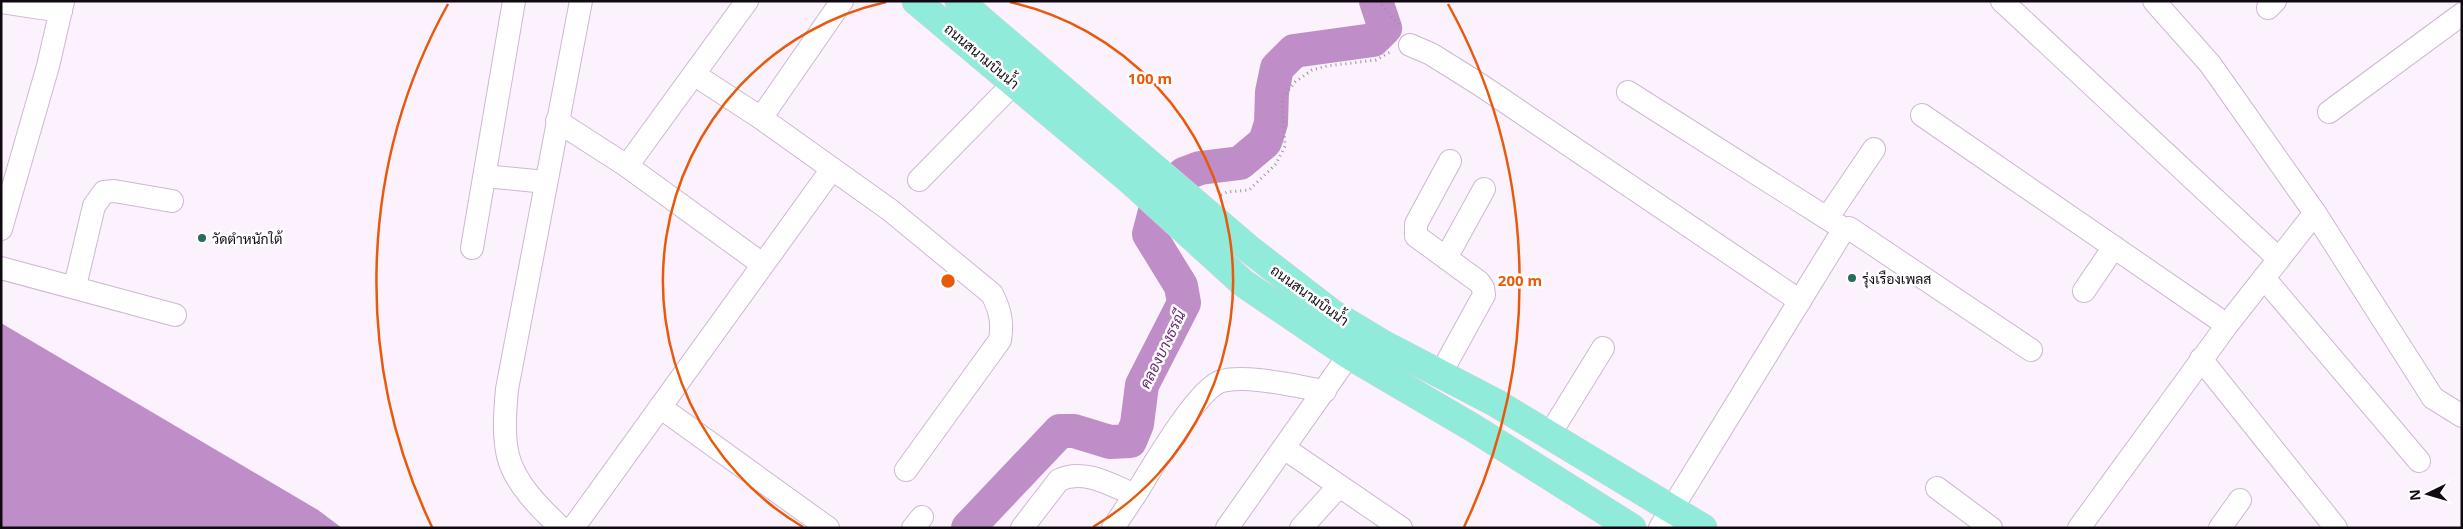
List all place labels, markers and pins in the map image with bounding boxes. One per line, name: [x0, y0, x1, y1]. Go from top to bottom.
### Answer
place label: วัดตำหนักใต้: [212, 229, 283, 248]
marker: วัดตำหนักใต้: [196, 232, 208, 244]
place label: รุ่งเรืองเพลส: [1862, 269, 1931, 289]
centre of rings: [939, 272, 957, 290]
marker: รุ่งเรืองเพลส: [1846, 272, 1858, 284]

